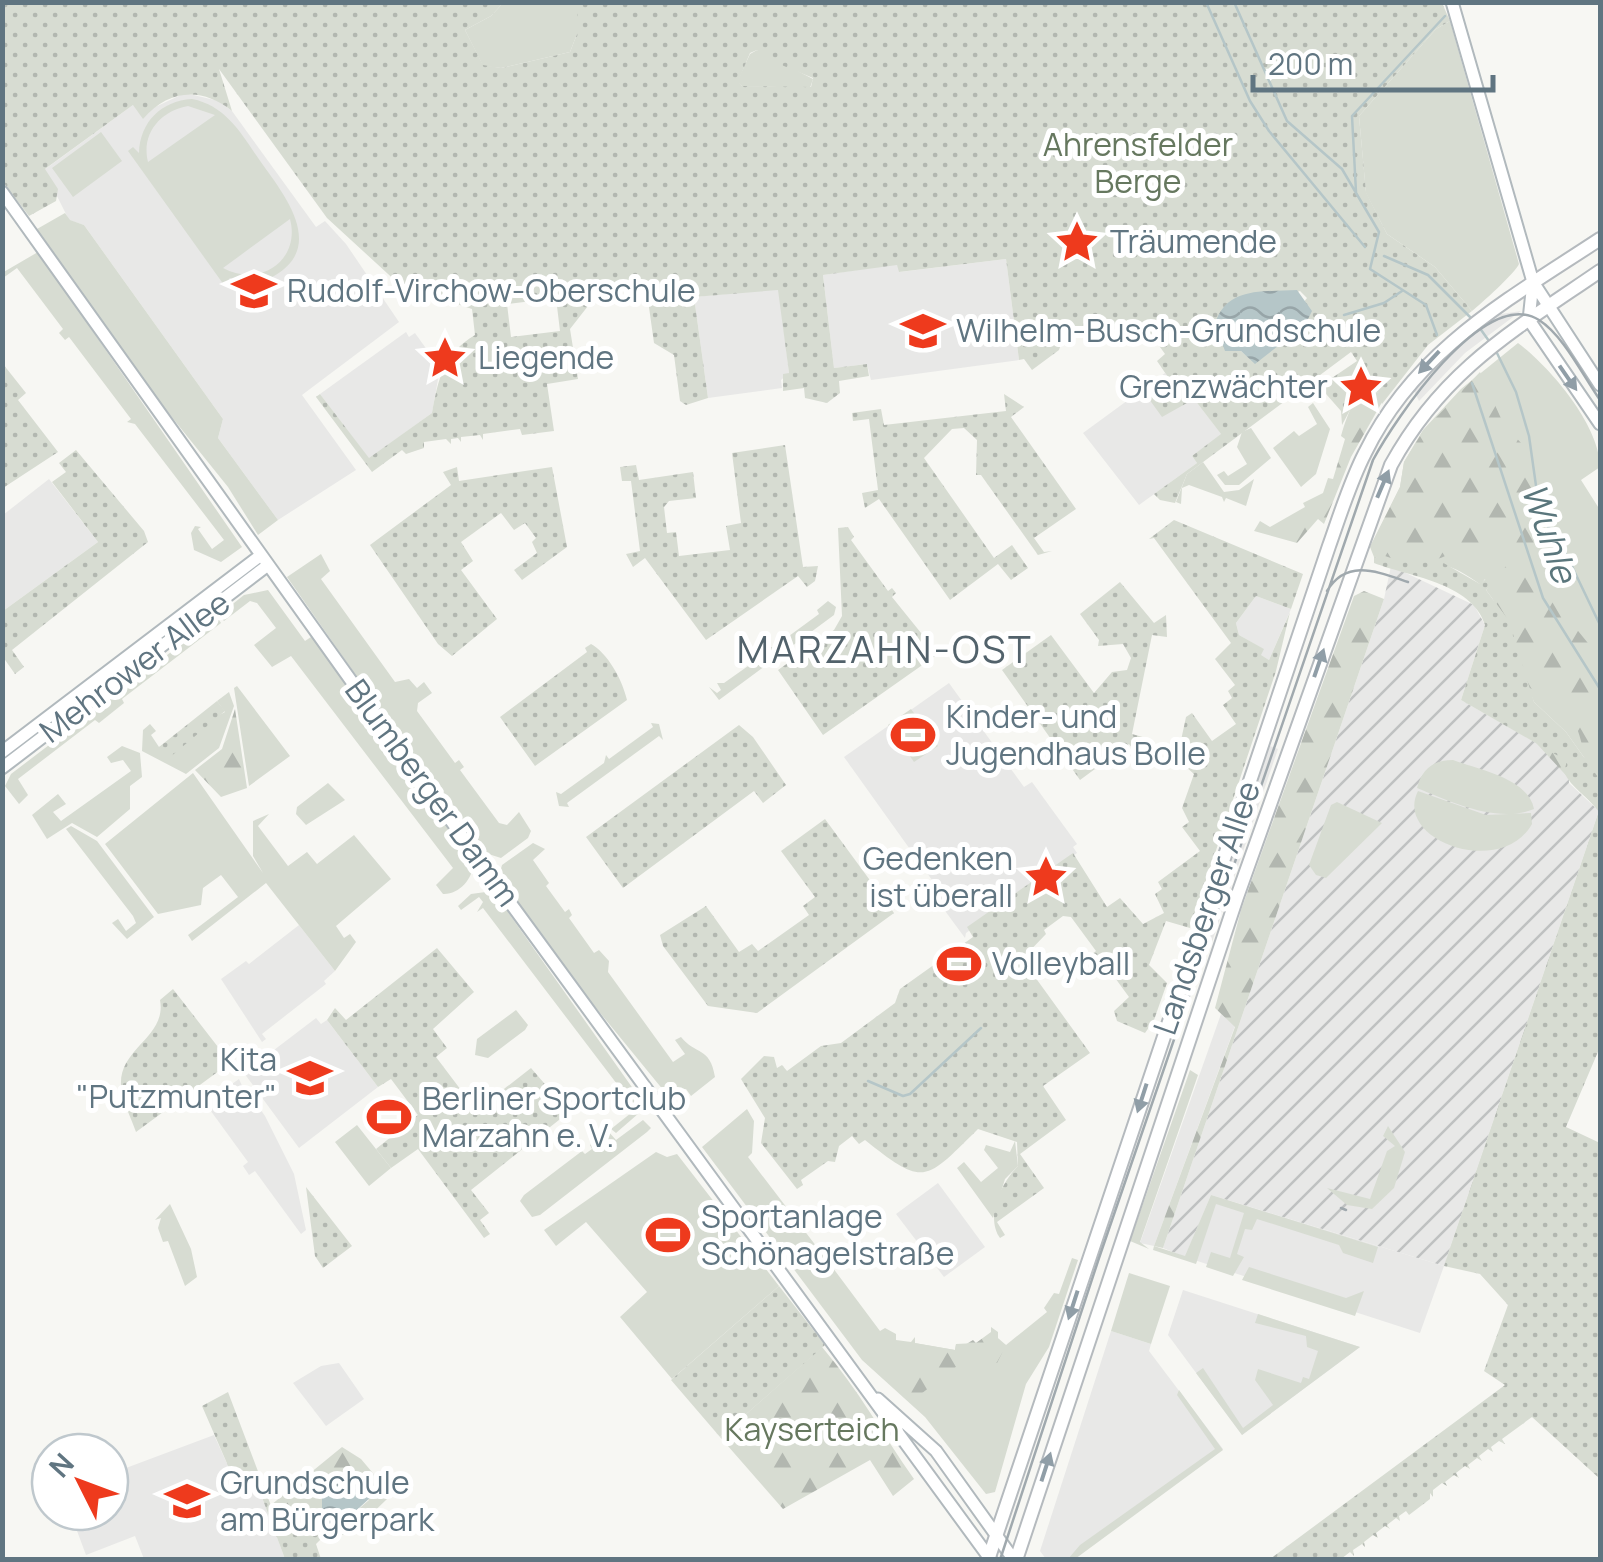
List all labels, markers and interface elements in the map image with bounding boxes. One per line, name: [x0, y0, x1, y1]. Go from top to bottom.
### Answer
scale bar: [1253, 30, 1493, 92]
text: 200 m: [1268, 43, 1353, 84]
park label: Ahrensfelder Berge: [1043, 122, 1233, 203]
place icon: Träumende: [1053, 218, 1101, 266]
place label: Träumende: [1110, 219, 1277, 263]
school or university icon: Rudolf-Virchow-Oberschule: [230, 267, 278, 315]
place label: Rudolf-Virchow-Oberschule: [287, 268, 696, 312]
school or university icon: Wilhelm-Busch-Grundschule: [899, 307, 947, 355]
place label: Wilhelm-Busch-Grundschule: [956, 308, 1381, 352]
place icon: Liegende: [421, 334, 469, 382]
place label: Liegende: [478, 335, 614, 379]
one-way arrow: [1418, 350, 1441, 374]
place icon: Grenzwächter: [1337, 363, 1385, 411]
place label: Grenzwächter: [1120, 364, 1328, 408]
one-way arrow: [1558, 365, 1577, 392]
one-way arrow: [1375, 469, 1391, 499]
water label: Wuhle: [1511, 477, 1590, 591]
street label: Mehrower Allee: [30, 580, 238, 752]
district label: MARZAHN-OST: [737, 622, 1033, 674]
one-way arrow: [1313, 647, 1328, 677]
street label: Blumberger Damm: [335, 670, 530, 915]
place label: Kinder- und Jugendhaus Bolle: [946, 694, 1206, 775]
sports icon: Kinder- und Jugendhaus Bolle: [889, 711, 937, 759]
street label: Landsberger Allee: [1142, 775, 1270, 1040]
place label: Gedenken ist überall: [863, 836, 1013, 917]
place icon: Gedenken ist überall: [1022, 853, 1070, 901]
sports icon: Volleyball: [935, 940, 983, 988]
place label: Volleyball: [992, 941, 1130, 985]
place label: Kita "Putzmunter": [76, 1037, 277, 1118]
school or university icon: Kita "Putzmunter": [286, 1054, 334, 1102]
place label: Berliner Sportclub Marzahn e. V.: [422, 1076, 686, 1157]
one-way arrow: [1134, 1083, 1149, 1113]
sports icon: Berliner Sportclub Marzahn e. V.: [365, 1093, 413, 1141]
place label: Sportanlage Schönagelstraße: [701, 1194, 954, 1275]
sports icon: Sportanlage Schönagelstraße: [644, 1211, 692, 1259]
one-way arrow: [1065, 1291, 1080, 1321]
park label: Kayserteich: [725, 1407, 899, 1451]
north arrow: [30, 1432, 130, 1532]
text: N: [40, 1444, 82, 1485]
one-way arrow: [1040, 1451, 1055, 1481]
place label: Grundschule am Bürgerpark: [220, 1460, 435, 1541]
school or university icon: Grundschule am Bürgerpark: [163, 1477, 211, 1525]

